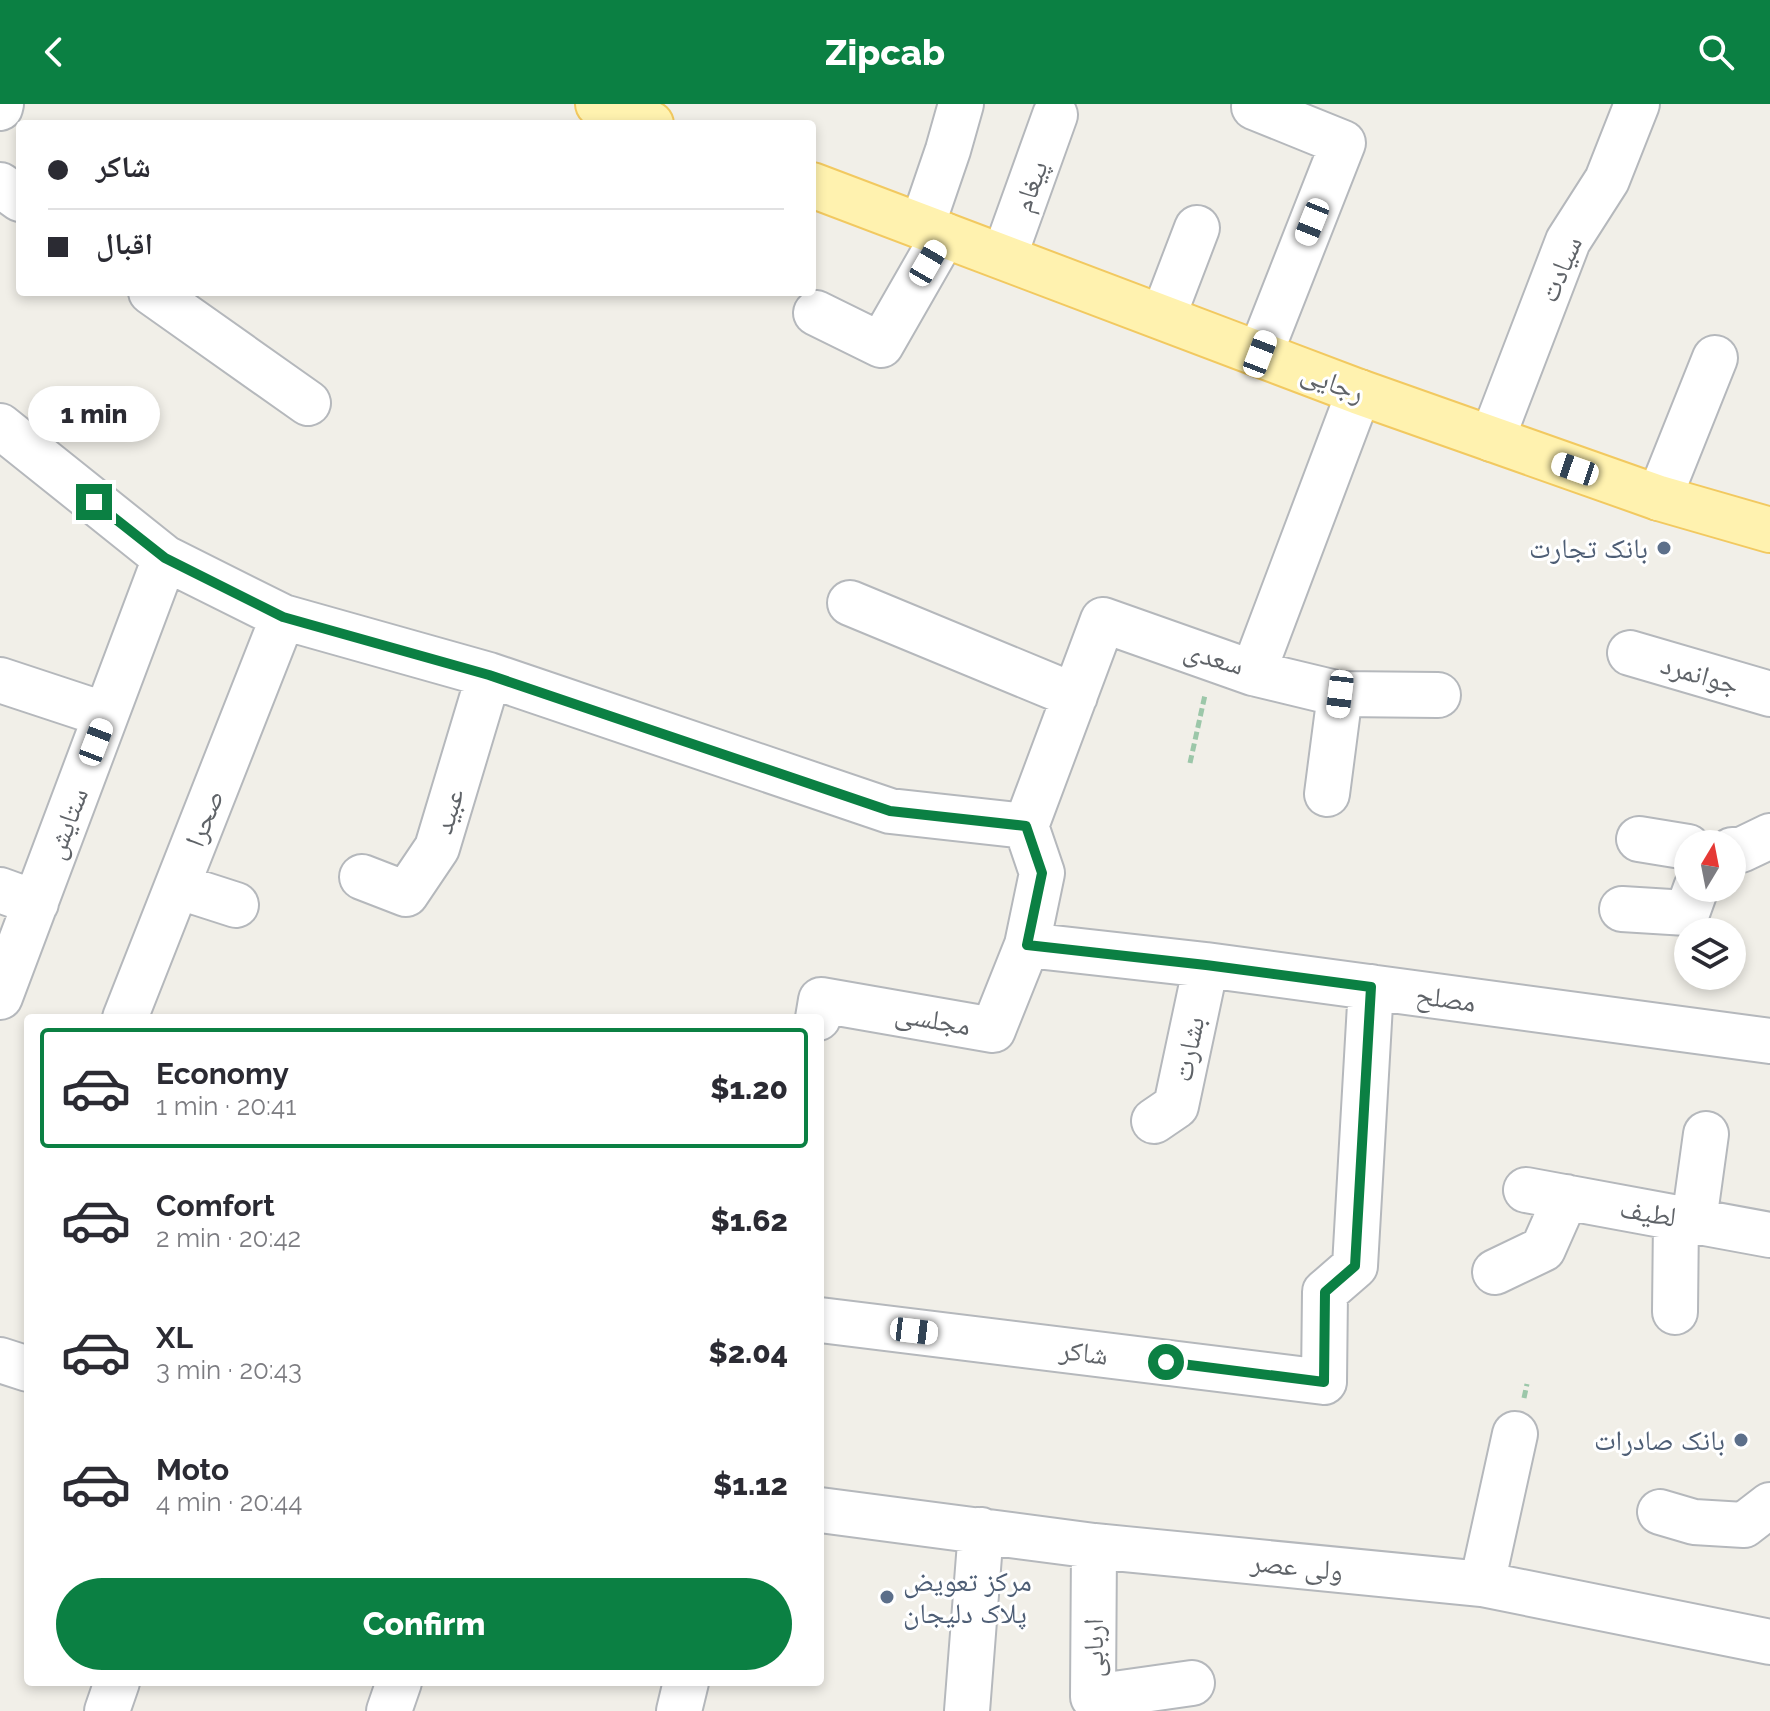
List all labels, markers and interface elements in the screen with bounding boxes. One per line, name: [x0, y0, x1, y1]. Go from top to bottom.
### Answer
icon: back: [32, 30, 76, 74]
icon: search: [1694, 30, 1738, 74]
text: Zipcab: [825, 31, 945, 73]
text: شاکر: [96, 149, 151, 184]
street label: پیغام: [1006, 156, 1057, 217]
car: [1292, 195, 1332, 249]
text: اقبال: [96, 226, 153, 261]
street label: سیادت: [1532, 231, 1589, 307]
car: [906, 236, 950, 290]
car: [1240, 327, 1280, 381]
street label: رجایی: [1296, 355, 1369, 410]
callout: 1 min: [28, 386, 160, 442]
text: 1 min: [61, 399, 127, 429]
car: [1548, 450, 1602, 488]
route end: [76, 484, 112, 520]
place label: بانک تجارت: [1529, 532, 1648, 565]
marker: بانک تجارت: [1655, 539, 1673, 557]
street label: سعدی: [1180, 633, 1248, 682]
street label: جوانمرد: [1657, 648, 1743, 701]
car: [1325, 669, 1355, 719]
car: [76, 715, 116, 769]
street label: ستایش: [38, 783, 96, 864]
street label: عبید: [426, 784, 471, 838]
street label: صحرا: [178, 785, 231, 852]
north arrow: [1674, 830, 1746, 902]
map controls: [1674, 830, 1746, 990]
button: layers: [1674, 918, 1746, 990]
street label: مصلح: [1414, 978, 1478, 1020]
street label: مجلسی: [892, 997, 973, 1043]
street label: بشارت: [1166, 1014, 1211, 1085]
icon: car: [60, 1052, 132, 1124]
text: Economy: [156, 1056, 289, 1091]
text: $1.20: [710, 1071, 788, 1106]
text: 1 min · 20:41: [156, 1091, 296, 1121]
icon: car: [60, 1184, 132, 1256]
text: Comfort: [156, 1188, 275, 1223]
street label: لطیف: [1617, 1191, 1679, 1234]
text: $1.62: [710, 1203, 788, 1238]
text: 2 min · 20:42: [156, 1223, 301, 1253]
icon: car: [60, 1316, 132, 1388]
car: [889, 1316, 939, 1346]
text: XL: [156, 1320, 193, 1355]
street label: شاکر: [1057, 1333, 1110, 1372]
text: $2.04: [708, 1335, 788, 1370]
route start: [1148, 1344, 1184, 1380]
text: 3 min · 20:43: [156, 1355, 302, 1385]
place label: بانک صادرات: [1594, 1424, 1725, 1457]
marker: بانک صادرات: [1732, 1431, 1750, 1449]
icon: car: [60, 1448, 132, 1520]
text: Moto: [156, 1452, 229, 1487]
text: $1.12: [713, 1467, 788, 1502]
text: 4 min · 20:44: [156, 1487, 302, 1517]
street label: ولی عصر: [1248, 1545, 1345, 1589]
place label: مرکز تعویض پلاک دلیجان: [903, 1565, 1032, 1630]
button: Confirm: [56, 1578, 792, 1670]
marker: مرکز تعویض پلاک دلیجان: [878, 1588, 896, 1606]
street label: اربابی: [1077, 1618, 1111, 1678]

